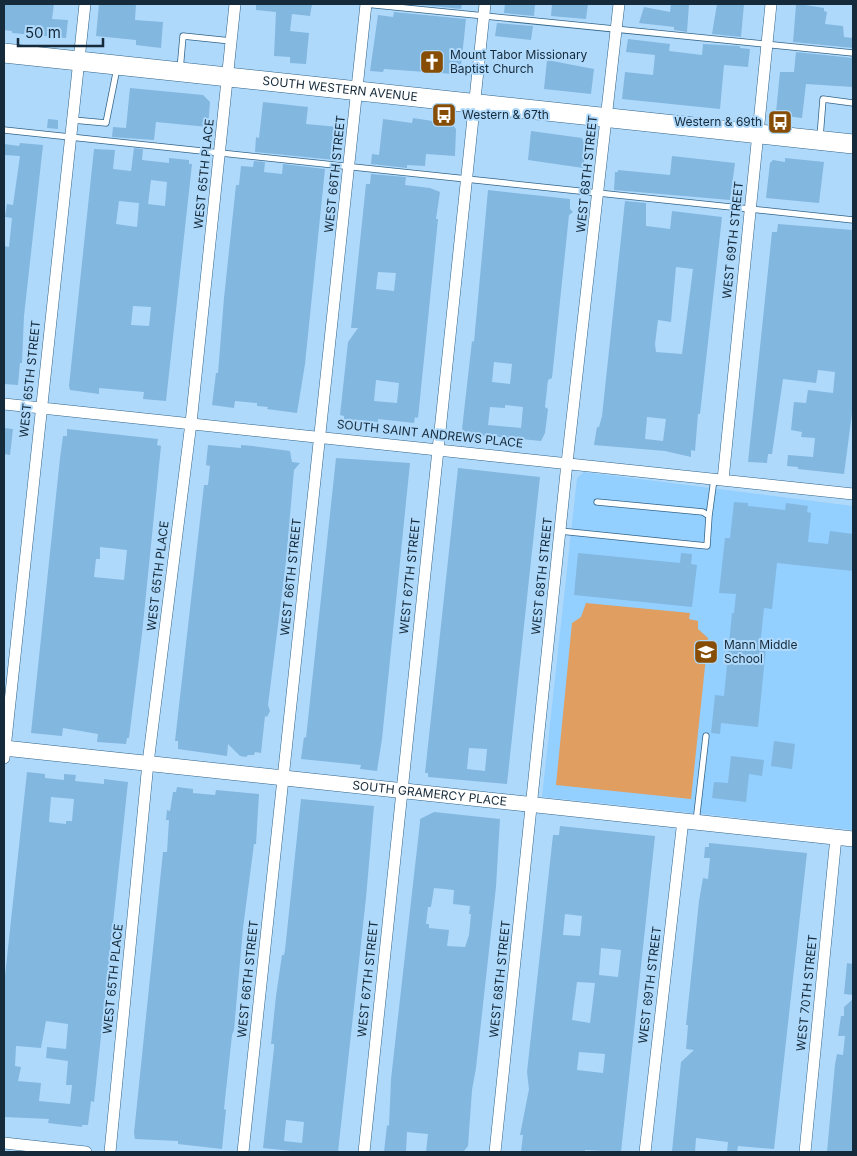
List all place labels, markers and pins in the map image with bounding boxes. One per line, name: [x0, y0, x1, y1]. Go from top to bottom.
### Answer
place label: Mount Tabor Missionary Baptist Church: [450, 47, 588, 76]
church icon: Mount Tabor Missionary Baptist Church: [419, 49, 445, 75]
bus stop icon: Western & 67th: [431, 102, 457, 128]
place label: Western & 67th: [462, 107, 549, 122]
bus stop icon: Western & 69th: [767, 109, 793, 135]
place label: Western & 69th: [674, 114, 762, 129]
place label: Mann Middle School: [724, 637, 797, 666]
school or university icon: Mann Middle School: [693, 639, 719, 665]

